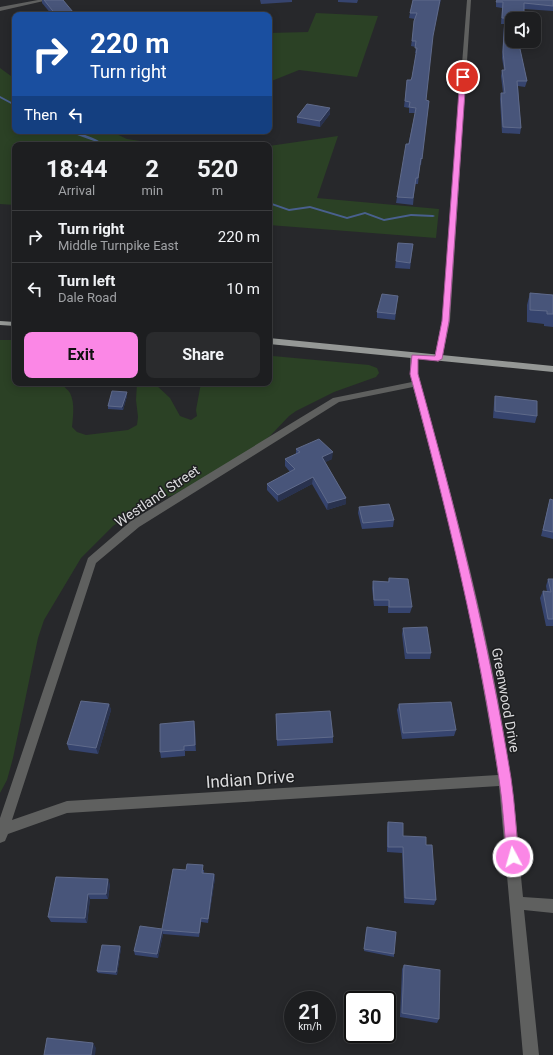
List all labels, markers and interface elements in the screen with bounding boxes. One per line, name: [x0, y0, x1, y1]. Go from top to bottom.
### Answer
map controls: [505, 12, 541, 48]
button: sound: [505, 12, 541, 48]
text: 220 m: [90, 27, 169, 60]
icon: right: [24, 28, 76, 80]
pin: [446, 60, 480, 94]
text: Turn right: [90, 61, 167, 82]
icon: arrive: [452, 66, 474, 88]
icon: left: [65, 104, 87, 126]
text: Then: [24, 106, 57, 124]
text: 18:44: [46, 155, 108, 183]
text: 2: [145, 155, 159, 183]
text: 520: [197, 155, 238, 183]
text: Arrival: [58, 183, 95, 198]
text: min: [141, 183, 163, 198]
text: m: [212, 183, 223, 198]
text: Turn right: [58, 220, 124, 238]
icon: right: [24, 226, 46, 248]
text: 220 m: [218, 228, 260, 246]
text: Middle Turnpike East: [58, 238, 179, 253]
text: Turn left: [58, 272, 115, 290]
icon: left: [24, 278, 46, 300]
text: 10 m: [226, 280, 260, 298]
text: Dale Road: [58, 290, 117, 305]
button: Exit: [24, 332, 138, 378]
button: Share: [146, 332, 260, 378]
street label: Westland Street: [112, 462, 203, 530]
street label: Greenwood Drive: [489, 646, 523, 754]
street label: Indian Drive: [205, 766, 295, 792]
position arrow: [492, 836, 534, 878]
speed limit sign: 30: [344, 991, 396, 1043]
text: 21: [299, 1000, 321, 1024]
text: km/h: [298, 1021, 322, 1032]

